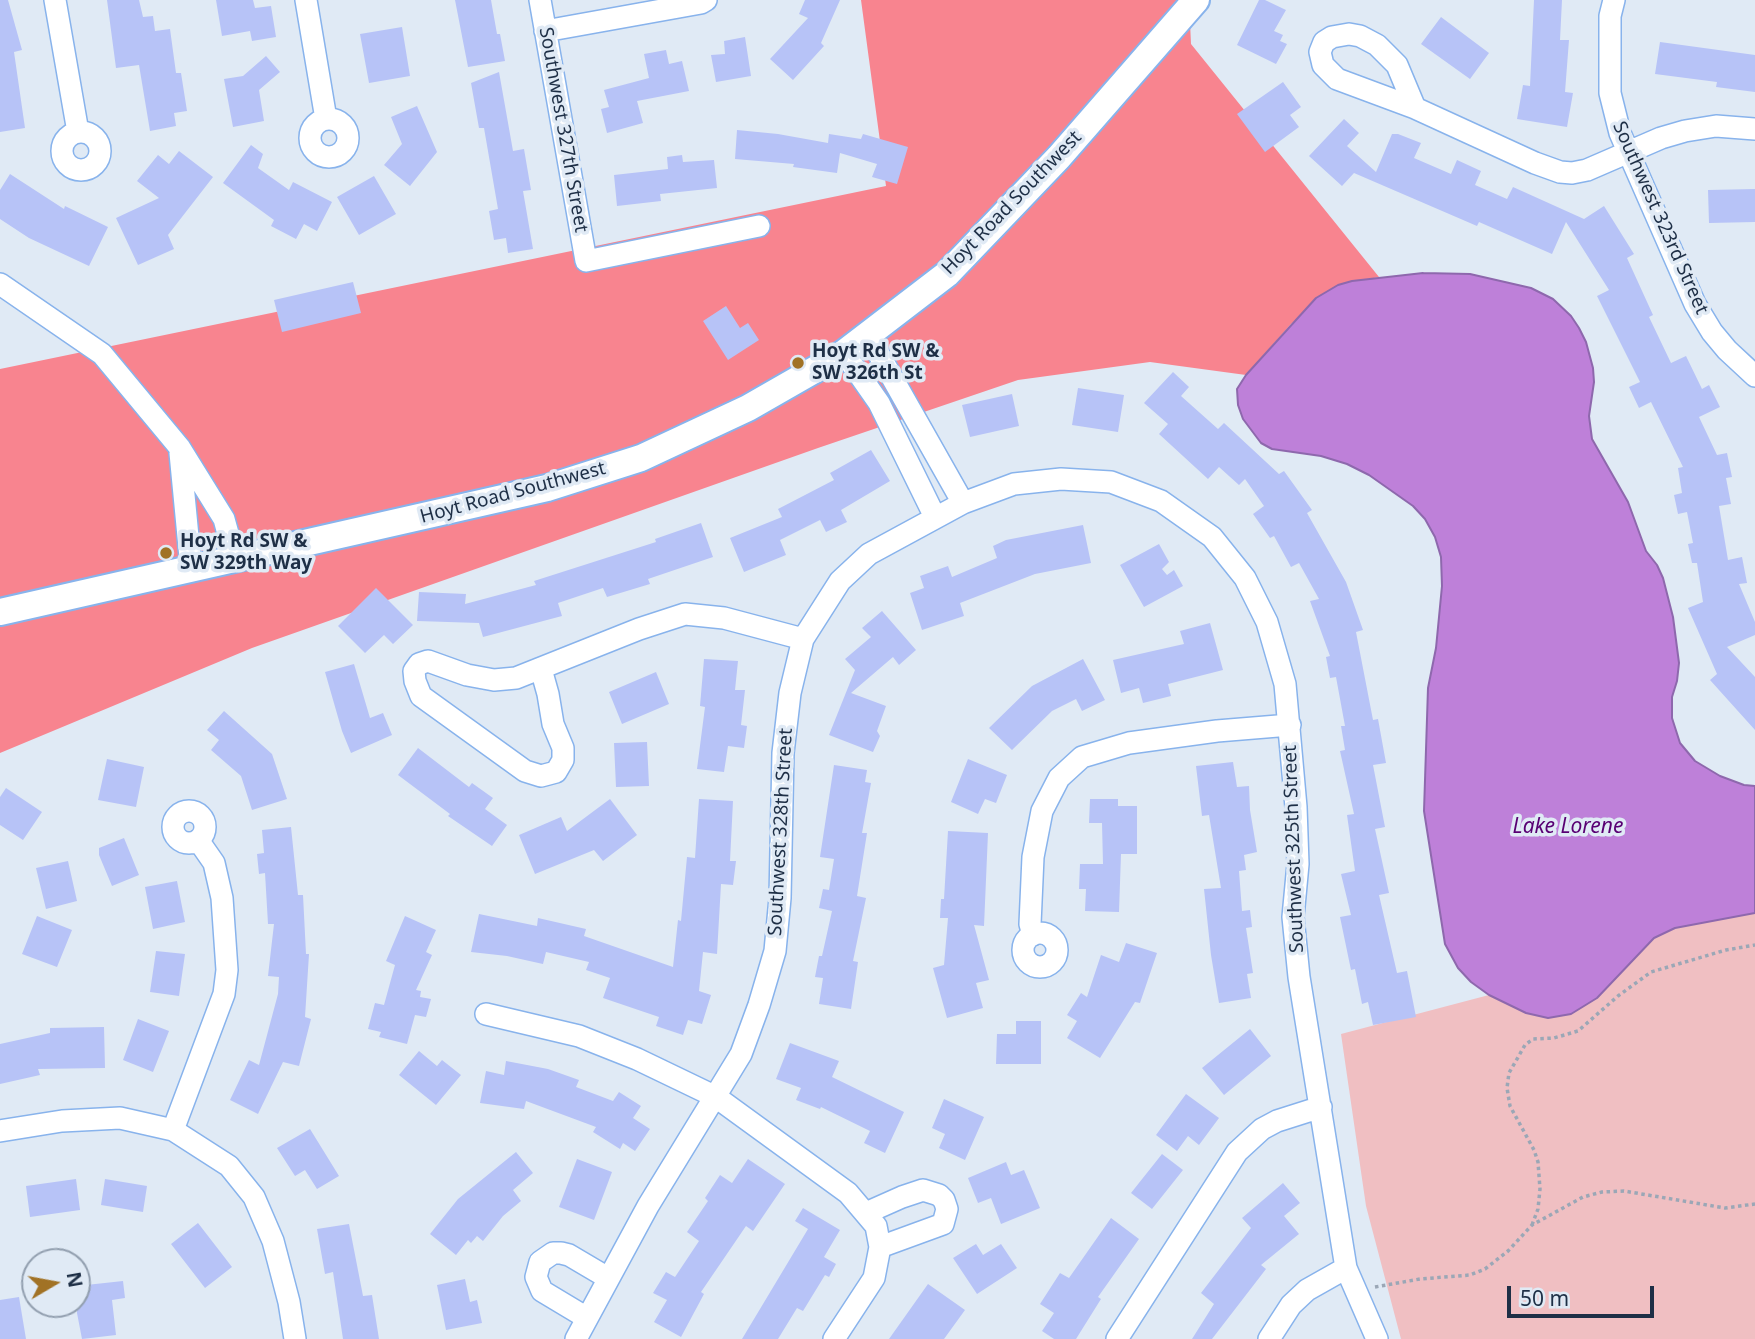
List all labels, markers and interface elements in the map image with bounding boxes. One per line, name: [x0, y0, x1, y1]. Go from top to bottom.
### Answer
street label: Southwest 327th Street: [534, 26, 592, 234]
street label: Southwest 323rd Street: [1607, 118, 1713, 318]
street label: Hoyt Road Southwest: [937, 126, 1087, 280]
place label: Hoyt Rd SW & SW 326th St: [812, 341, 940, 385]
marker: Hoyt Rd SW & SW 326th St: [790, 355, 806, 371]
street label: Hoyt Road Southwest: [418, 457, 608, 529]
place label: Hoyt Rd SW & SW 329th Way: [180, 531, 312, 575]
marker: Hoyt Rd SW & SW 329th Way: [158, 545, 174, 561]
street label: Southwest 328th Street: [764, 728, 798, 936]
street label: Southwest 325th Street: [1279, 745, 1309, 953]
water label: Lake Lorene: [1513, 814, 1623, 840]
north arrow: [21, 1248, 91, 1318]
text: N: [61, 1270, 89, 1290]
scale bar: [1510, 1272, 1657, 1316]
text: 50 m: [1520, 1284, 1569, 1312]

